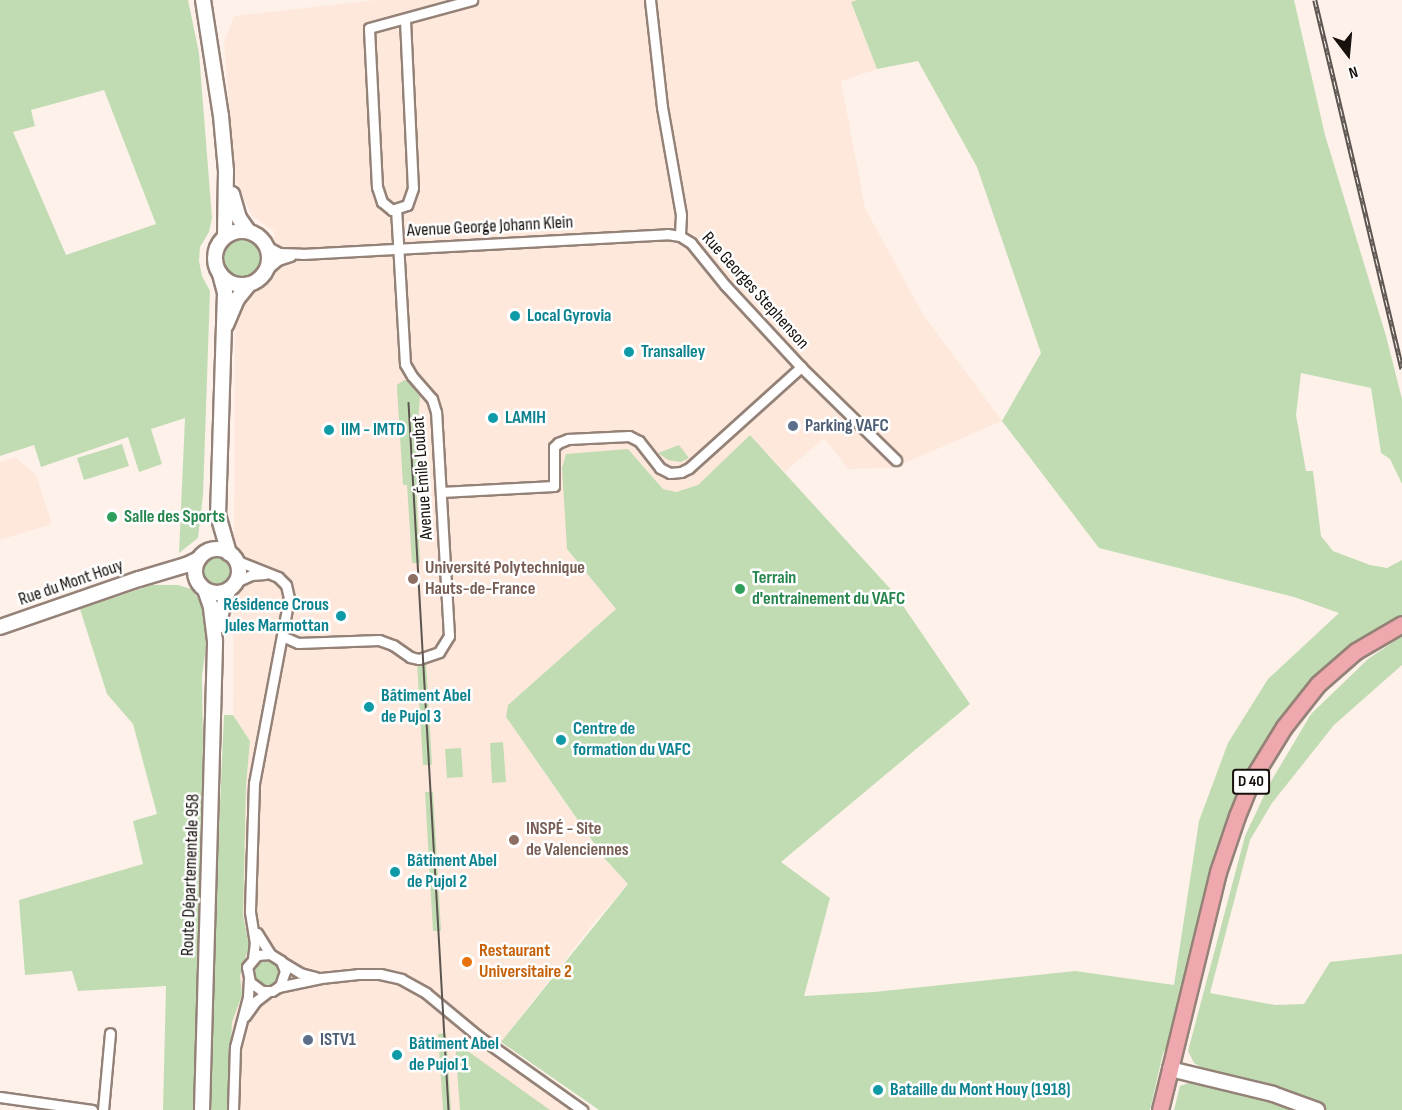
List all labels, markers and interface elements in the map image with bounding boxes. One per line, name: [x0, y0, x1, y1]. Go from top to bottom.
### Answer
north arrow: [1318, 24, 1378, 84]
text: N: [1346, 61, 1360, 82]
street label: Avenue George Johann Klein: [406, 212, 574, 242]
street label: Rue Georges Stephenson: [697, 228, 813, 354]
place label: Local Gyrovia: [527, 305, 611, 327]
marker: Local Gyrovia: [508, 309, 522, 323]
place label: Transalley: [641, 341, 705, 363]
marker: Transalley: [622, 345, 636, 359]
place label: LAMIH: [505, 407, 546, 429]
marker: LAMIH: [486, 411, 500, 425]
street label: Avenue Émile Loubat: [408, 415, 438, 541]
place label: Parking VAFC: [805, 415, 889, 437]
place label: IIM - IMTD: [341, 419, 405, 441]
marker: Parking VAFC: [786, 419, 800, 433]
marker: IIM - IMTD: [322, 423, 336, 437]
place label: Salle des Sports: [124, 506, 225, 528]
marker: Salle des Sports: [105, 510, 119, 524]
street label: Rue du Mont Houy: [16, 555, 126, 611]
place label: Université Polytechnique Hauts-de-France: [425, 558, 585, 600]
place label: Terrain d'entrainement du VAFC: [752, 568, 905, 610]
marker: Université Polytechnique Hauts-de-France: [406, 572, 420, 586]
marker: Terrain d'entrainement du VAFC: [733, 582, 747, 596]
place label: Résidence Crous Jules Marmottan: [223, 595, 329, 638]
marker: Résidence Crous Jules Marmottan: [334, 609, 348, 623]
place label: Bâtiment Abel de Pujol 3: [381, 686, 471, 728]
marker: Bâtiment Abel de Pujol 3: [362, 700, 376, 714]
place label: Centre de formation du VAFC: [573, 719, 691, 762]
marker: Centre de formation du VAFC: [554, 733, 568, 747]
road number: D 40: [1232, 769, 1270, 795]
street label: Route Départementale 958: [177, 793, 205, 957]
place label: INSPÉ - Site de Valenciennes: [526, 819, 629, 862]
marker: INSPÉ - Site de Valenciennes: [507, 833, 521, 847]
place label: Bâtiment Abel de Pujol 2: [407, 851, 497, 894]
marker: Bâtiment Abel de Pujol 2: [388, 865, 402, 879]
place label: Restaurant Universitaire 2: [479, 941, 572, 984]
marker: Restaurant Universitaire 2: [460, 955, 474, 969]
place label: ISTV1: [320, 1029, 356, 1051]
marker: ISTV1: [301, 1033, 315, 1047]
place label: Bâtiment Abel de Pujol 1: [409, 1034, 499, 1076]
marker: Bâtiment Abel de Pujol 1: [390, 1048, 404, 1062]
place label: Bataille du Mont Houy (1918): [890, 1079, 1070, 1101]
marker: Bataille du Mont Houy (1918): [871, 1083, 885, 1097]

